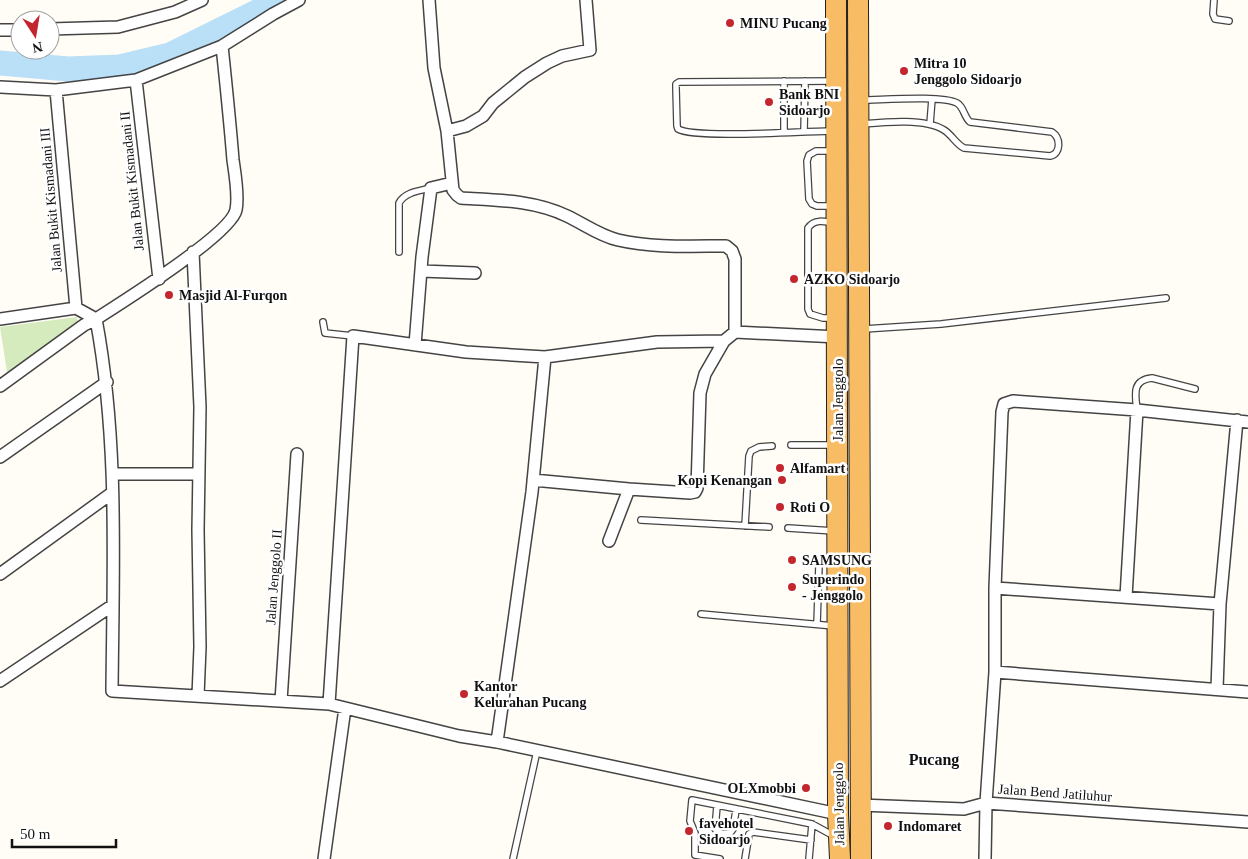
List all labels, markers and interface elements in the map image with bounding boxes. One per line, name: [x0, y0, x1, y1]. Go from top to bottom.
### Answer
north arrow: [10, 10, 60, 60]
place label: MINU Pucang: [740, 16, 827, 31]
marker: MINU Pucang: [724, 17, 736, 29]
text: N: [31, 39, 44, 56]
place label: Mitra 10 Jenggolo Sidoarjo: [914, 56, 1022, 87]
marker: Mitra 10 Jenggolo Sidoarjo: [898, 65, 910, 77]
place label: Bank BNI Sidoarjo: [779, 87, 839, 118]
marker: Bank BNI Sidoarjo: [763, 96, 775, 108]
street label: Jalan Bukit Kismadani II: [117, 110, 147, 252]
street label: Jalan Bukit Kismadani III: [37, 127, 65, 273]
place label: AZKO Sidoarjo: [804, 272, 900, 287]
marker: AZKO Sidoarjo: [788, 273, 800, 285]
place label: Masjid Al-Furqon: [179, 288, 287, 303]
marker: Masjid Al-Furqon: [163, 289, 175, 301]
street label: Jalan Jenggolo: [831, 359, 846, 441]
place label: Alfamart: [790, 461, 846, 476]
marker: Alfamart: [774, 462, 786, 474]
place label: Kopi Kenangan: [677, 473, 772, 488]
marker: Kopi Kenangan: [776, 474, 788, 486]
place label: Roti O: [790, 500, 830, 515]
marker: Roti O: [774, 501, 786, 513]
street label: Jalan Jenggolo II: [263, 528, 285, 625]
place label: SAMSUNG: [802, 553, 872, 568]
marker: SAMSUNG: [786, 554, 798, 566]
place label: Superindo - Jenggolo: [802, 572, 864, 603]
marker: Superindo - Jenggolo: [786, 581, 798, 593]
place label: Kantor Kelurahan Pucang: [474, 679, 586, 710]
marker: Kantor Kelurahan Pucang: [458, 688, 470, 700]
district label: Pucang: [909, 751, 959, 769]
street label: Jalan Jenggolo: [831, 762, 847, 846]
place label: OLXmobbi: [728, 781, 796, 796]
marker: OLXmobbi: [800, 782, 812, 794]
street label: Jalan Bend Jatiluhur: [997, 782, 1113, 804]
scale bar: [12, 816, 116, 848]
place label: favehotel Sidoarjo: [699, 816, 754, 847]
place label: Indomaret: [898, 819, 962, 834]
marker: Indomaret: [882, 820, 894, 832]
marker: favehotel Sidoarjo: [683, 825, 695, 837]
text: 50 m: [20, 826, 51, 842]

